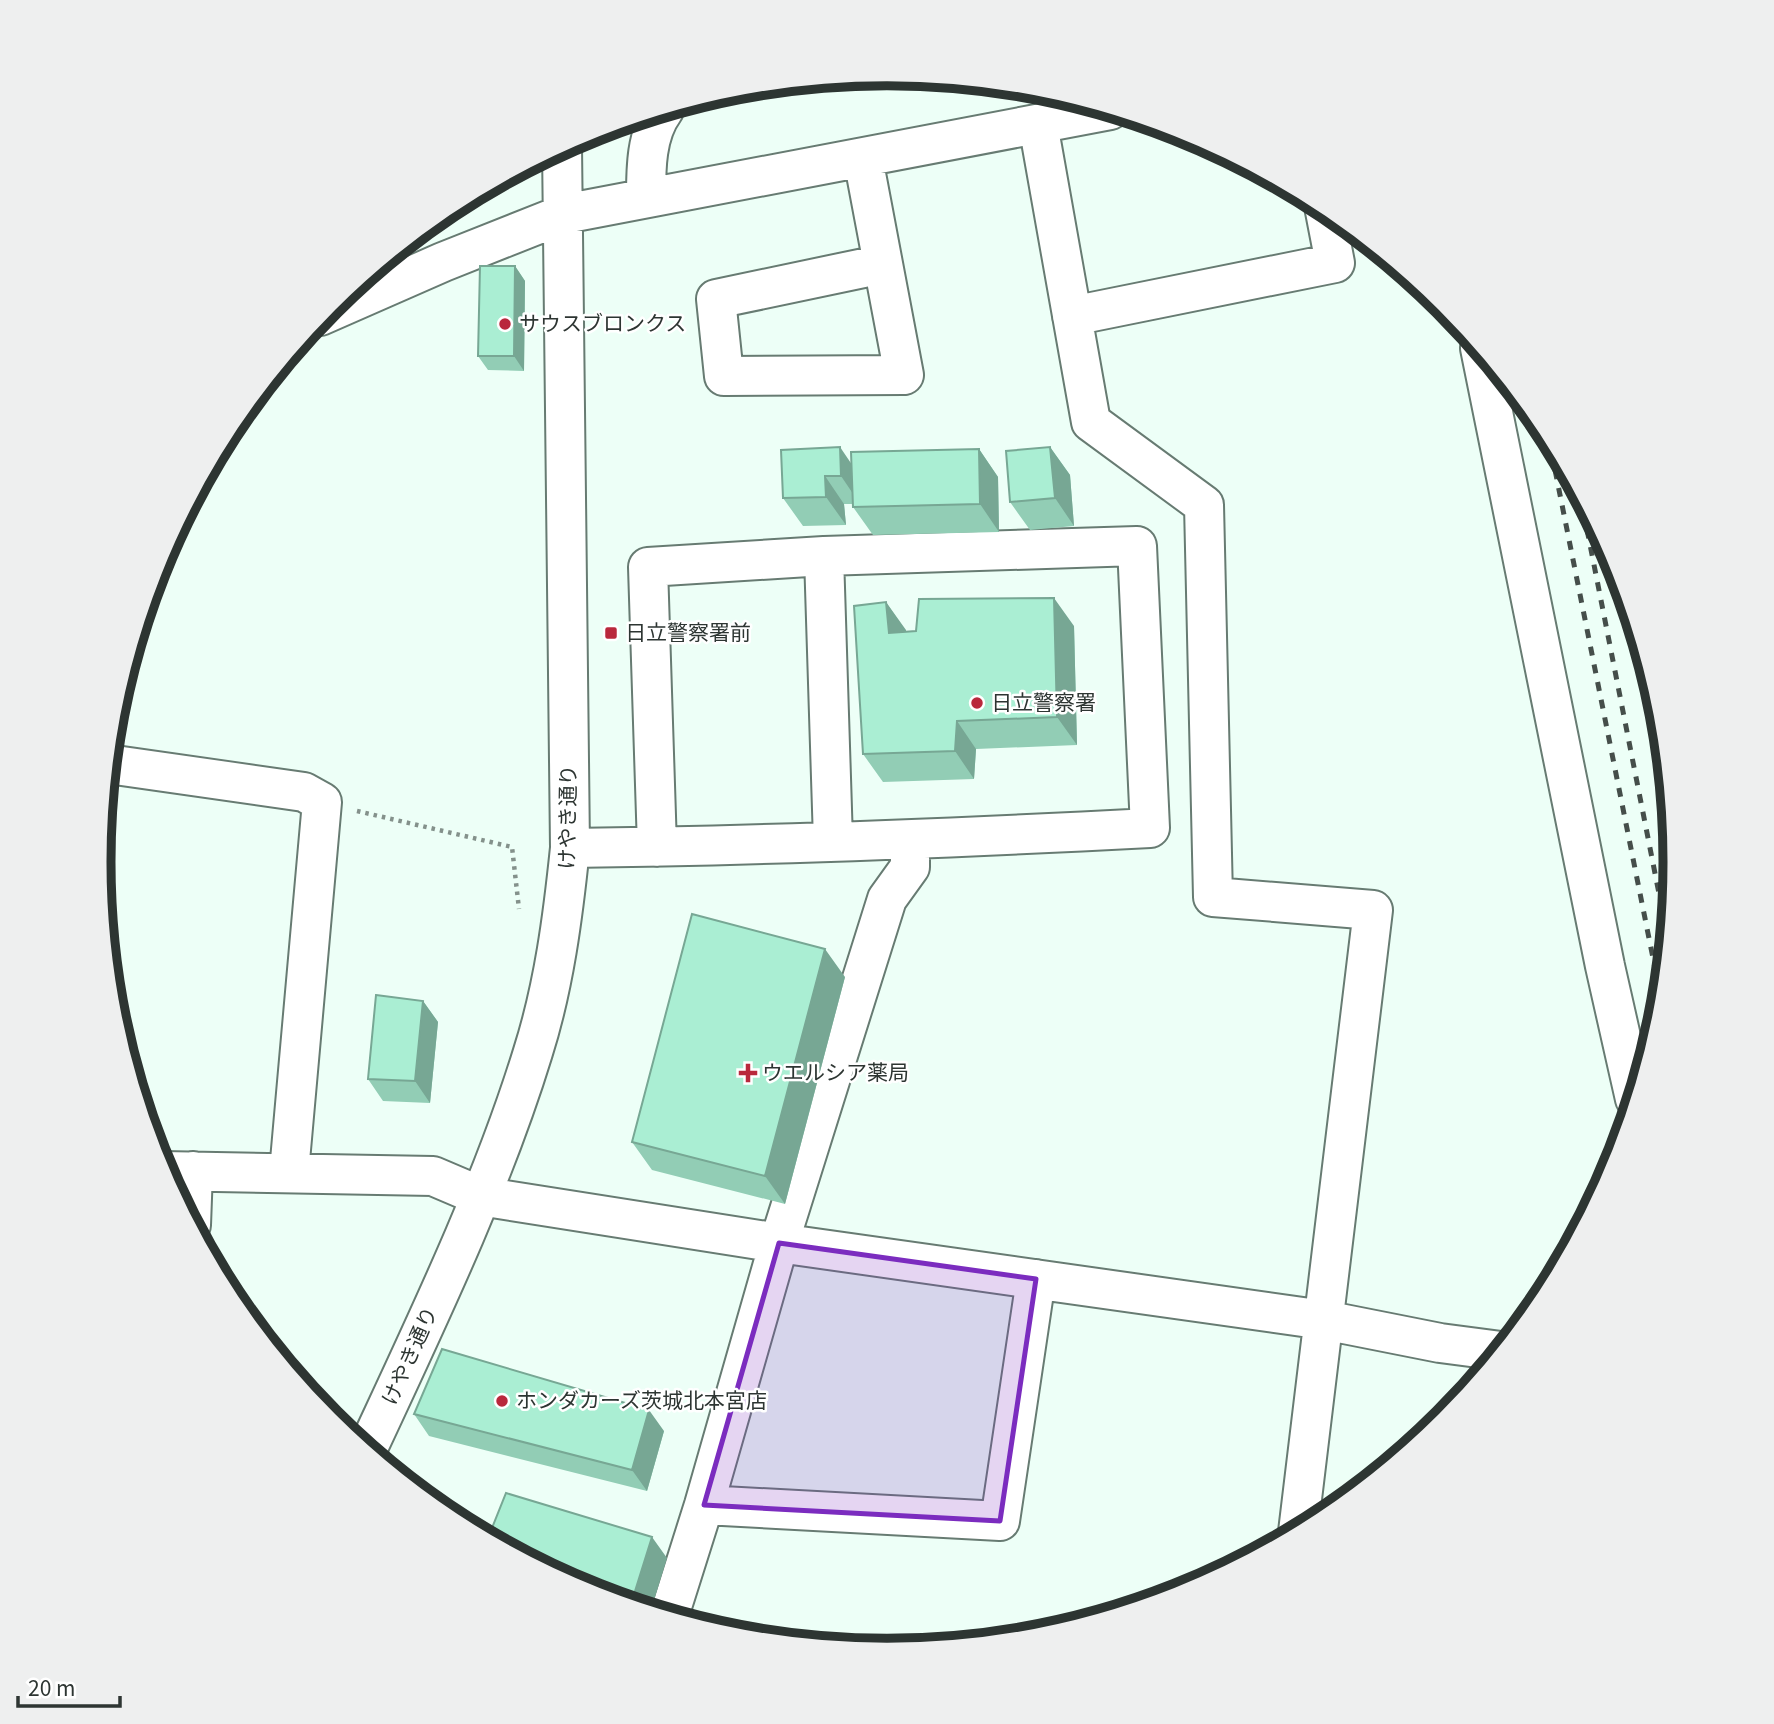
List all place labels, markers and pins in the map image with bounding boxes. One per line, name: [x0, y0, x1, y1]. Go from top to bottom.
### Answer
place label: サウスブロンクス: [519, 307, 686, 337]
marker: サウスブロンクス: [497, 316, 513, 332]
place label: 日立警察署前: [625, 616, 751, 646]
marker: 日立警察署前: [603, 625, 619, 641]
place label: 日立警察署: [991, 686, 1096, 716]
marker: 日立警察署: [969, 695, 985, 711]
place label: ウエルシア薬局: [762, 1056, 909, 1086]
marker: ウエルシア薬局: [740, 1065, 756, 1081]
place label: ホンダカーズ茨城北本宮店: [516, 1384, 767, 1414]
marker: ホンダカーズ茨城北本宮店: [494, 1393, 510, 1409]

